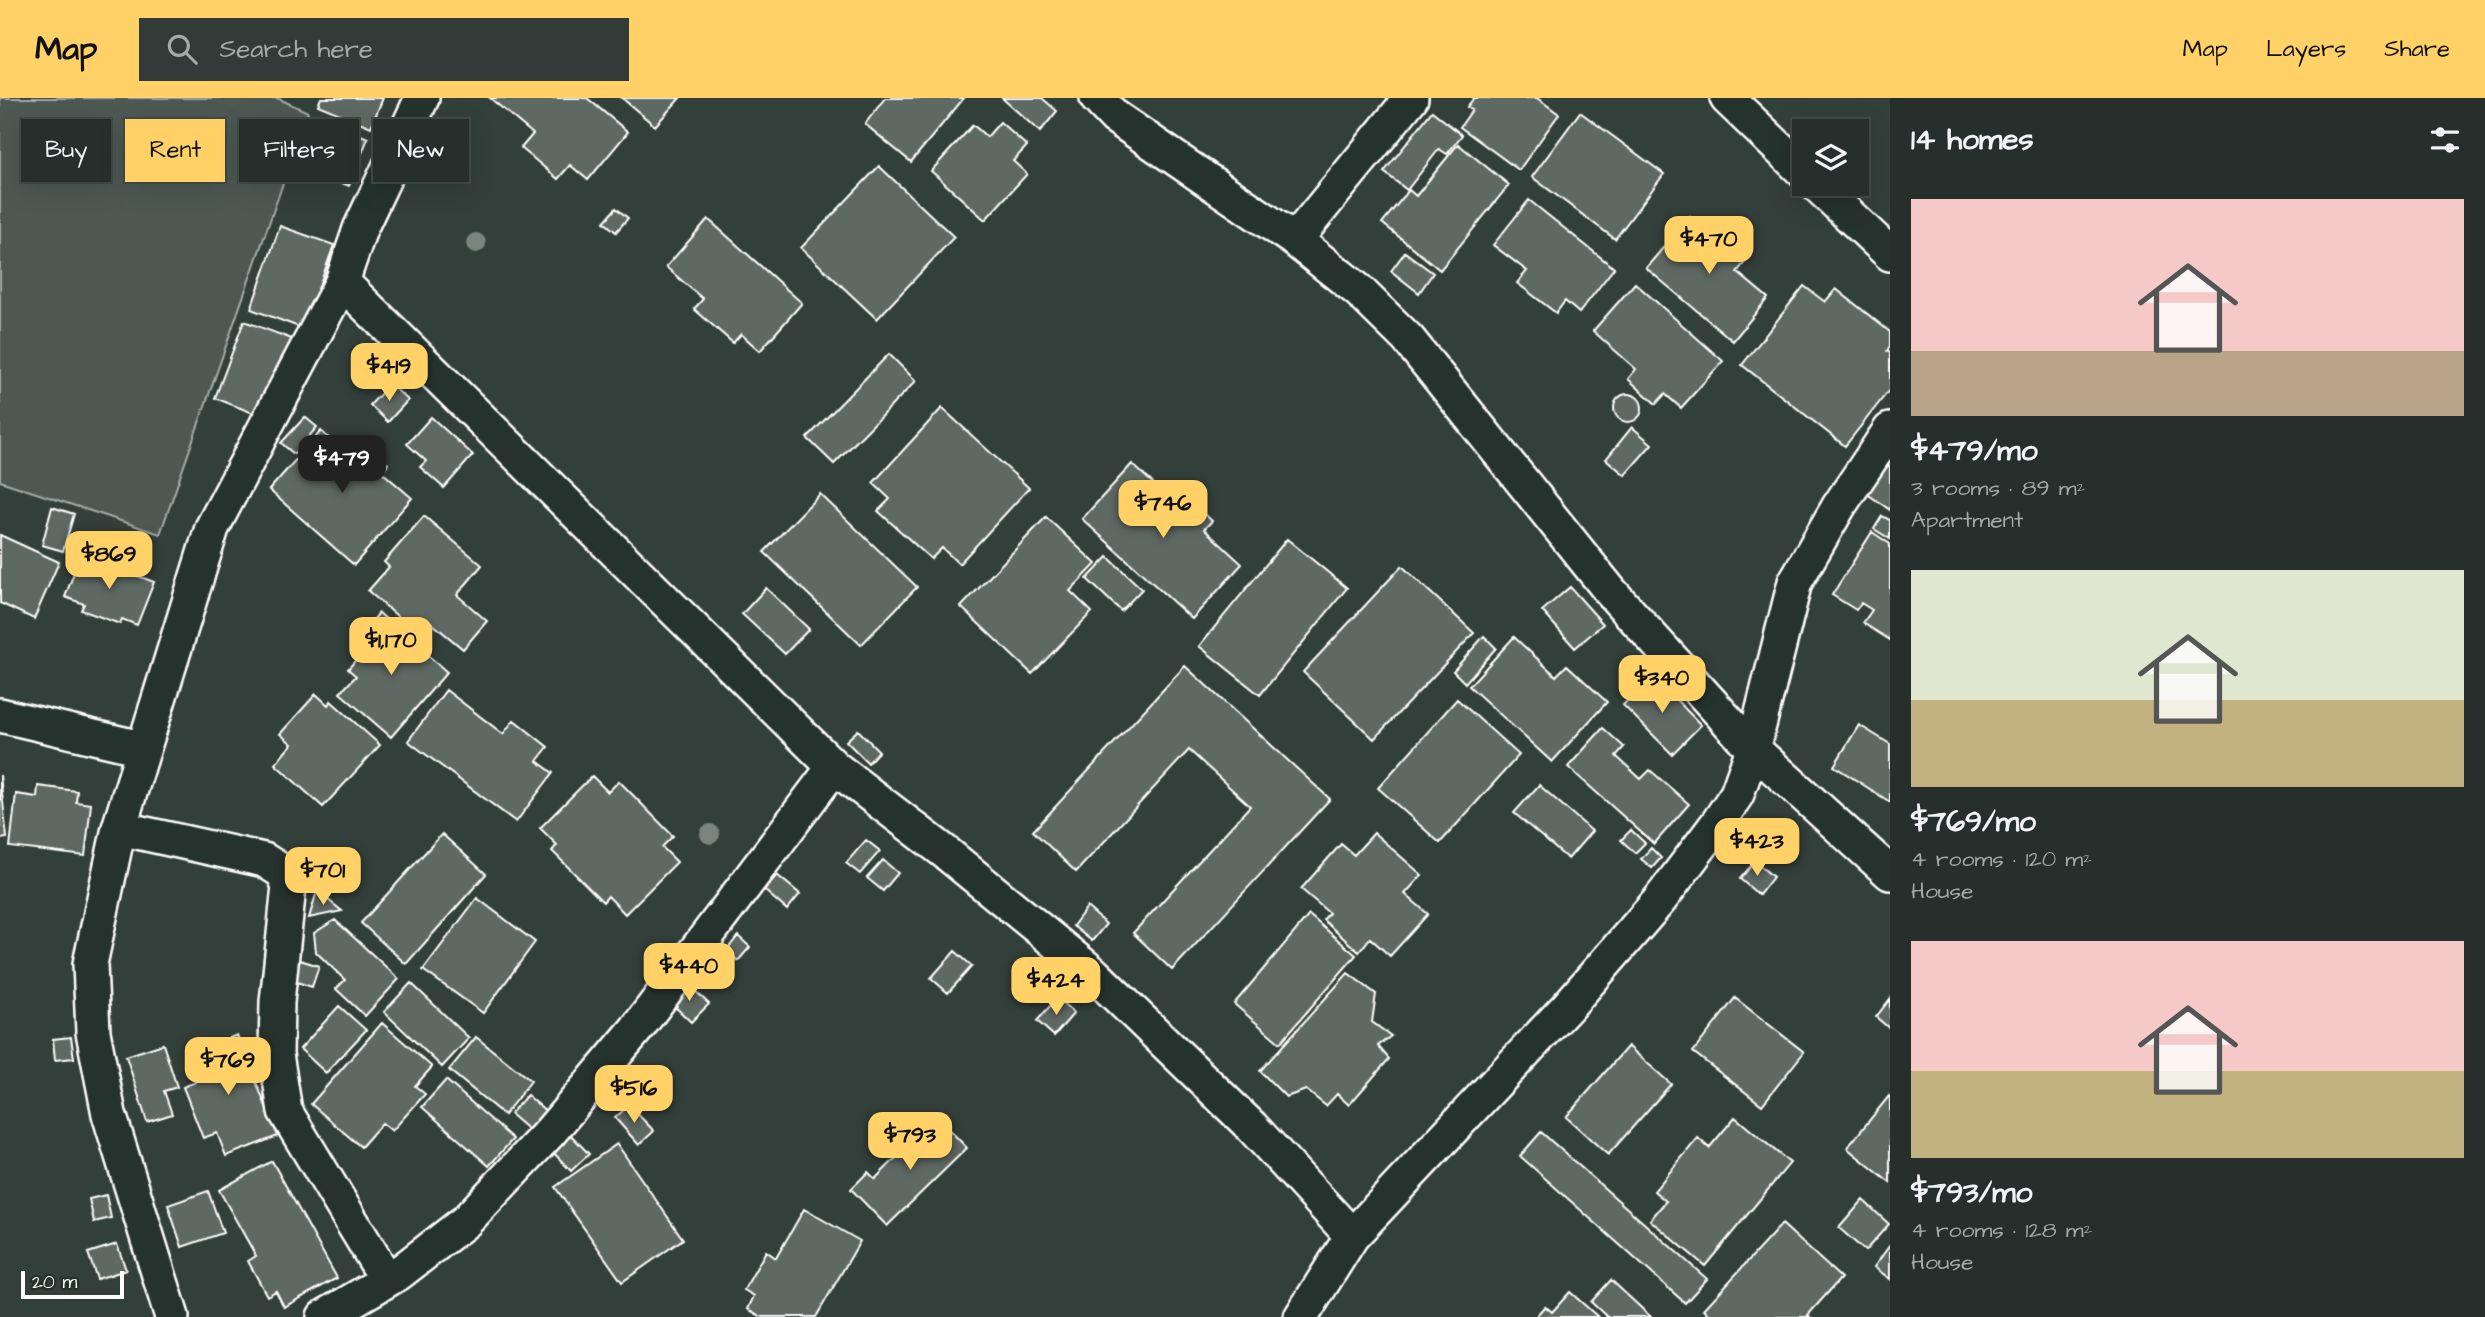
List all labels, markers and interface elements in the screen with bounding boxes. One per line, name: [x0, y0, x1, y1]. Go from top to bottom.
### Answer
search box: [139, 18, 629, 81]
text: Map: [35, 26, 97, 72]
icon: search: [163, 30, 201, 68]
text: Search here: [219, 31, 373, 67]
text: Map: [2183, 32, 2228, 66]
text: Layers: [2266, 32, 2346, 66]
text: Share: [2384, 32, 2450, 66]
chip: Buy: [21, 119, 111, 182]
chip: Rent: [125, 119, 225, 182]
chip: Filters: [239, 119, 359, 182]
chip: New: [373, 119, 469, 182]
map controls: [1792, 119, 1869, 196]
button: layers: [1792, 119, 1869, 196]
text: 14 homes: [1911, 119, 2034, 161]
icon: filters: [2426, 121, 2464, 159]
pin: $470: [1668, 216, 1750, 276]
text: $470: [1680, 223, 1738, 255]
icon: home: [2125, 245, 2251, 371]
pin: $419: [348, 344, 430, 403]
text: $419: [367, 350, 411, 382]
text: $479/mo: [1911, 430, 2038, 472]
pin: $479: [301, 436, 383, 495]
text: $479: [314, 442, 370, 474]
text: 3 rooms · 89 m²: [1911, 472, 2085, 504]
pin: $746: [1122, 480, 1204, 540]
text: $746: [1134, 487, 1192, 519]
text: Apartment: [1911, 504, 2023, 536]
pin: $869: [68, 532, 150, 591]
text: $869: [81, 538, 137, 570]
icon: home: [2125, 616, 2251, 742]
pin: $1,170: [334, 618, 448, 677]
text: $1,170: [365, 624, 417, 656]
pin: $340: [1621, 656, 1703, 715]
text: $340: [1635, 662, 1689, 694]
text: $769/mo: [1911, 801, 2036, 843]
pin: $423: [1716, 818, 1798, 878]
text: $423: [1730, 825, 1784, 857]
text: 4 rooms · 120 m²: [1911, 843, 2092, 875]
pin: $701: [282, 848, 364, 907]
text: $701: [301, 854, 345, 886]
text: House: [1911, 875, 1974, 907]
pin: $440: [648, 944, 730, 1003]
text: $440: [660, 950, 718, 982]
pin: $424: [1015, 958, 1097, 1017]
text: $424: [1027, 964, 1085, 996]
icon: home: [2125, 987, 2251, 1113]
pin: $769: [187, 1038, 269, 1097]
text: $769: [201, 1044, 255, 1076]
pin: $516: [593, 1066, 675, 1125]
text: $516: [611, 1072, 657, 1104]
pin: $793: [869, 1112, 951, 1172]
text: $793: [884, 1119, 936, 1151]
text: $793/mo: [1911, 1172, 2032, 1214]
text: 4 rooms · 128 m²: [1911, 1214, 2092, 1246]
text: House: [1911, 1246, 1974, 1278]
scale bar: [21, 1268, 124, 1300]
text: 20 m: [32, 1269, 77, 1296]

